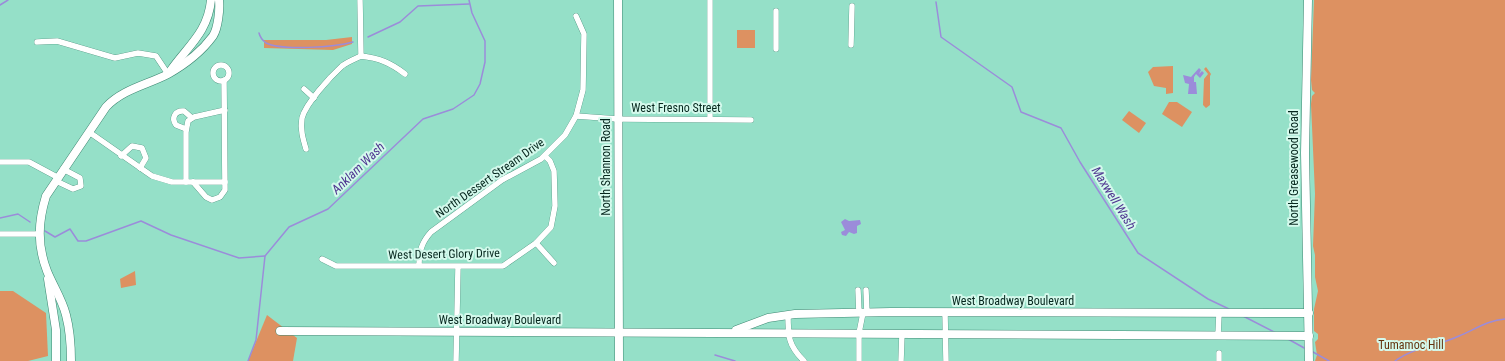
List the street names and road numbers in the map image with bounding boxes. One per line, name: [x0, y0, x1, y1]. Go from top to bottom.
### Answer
street label: West Fresno Street: [631, 101, 721, 115]
street label: North Greasewood Road: [1287, 110, 1301, 226]
street label: North Shannon Road: [599, 118, 613, 216]
street label: North Dessert Stream Drive: [433, 135, 547, 221]
street label: West Desert Glory Drive: [388, 246, 500, 262]
street label: West Broadway Boulevard: [952, 294, 1074, 308]
street label: West Broadway Boulevard: [439, 313, 561, 327]

